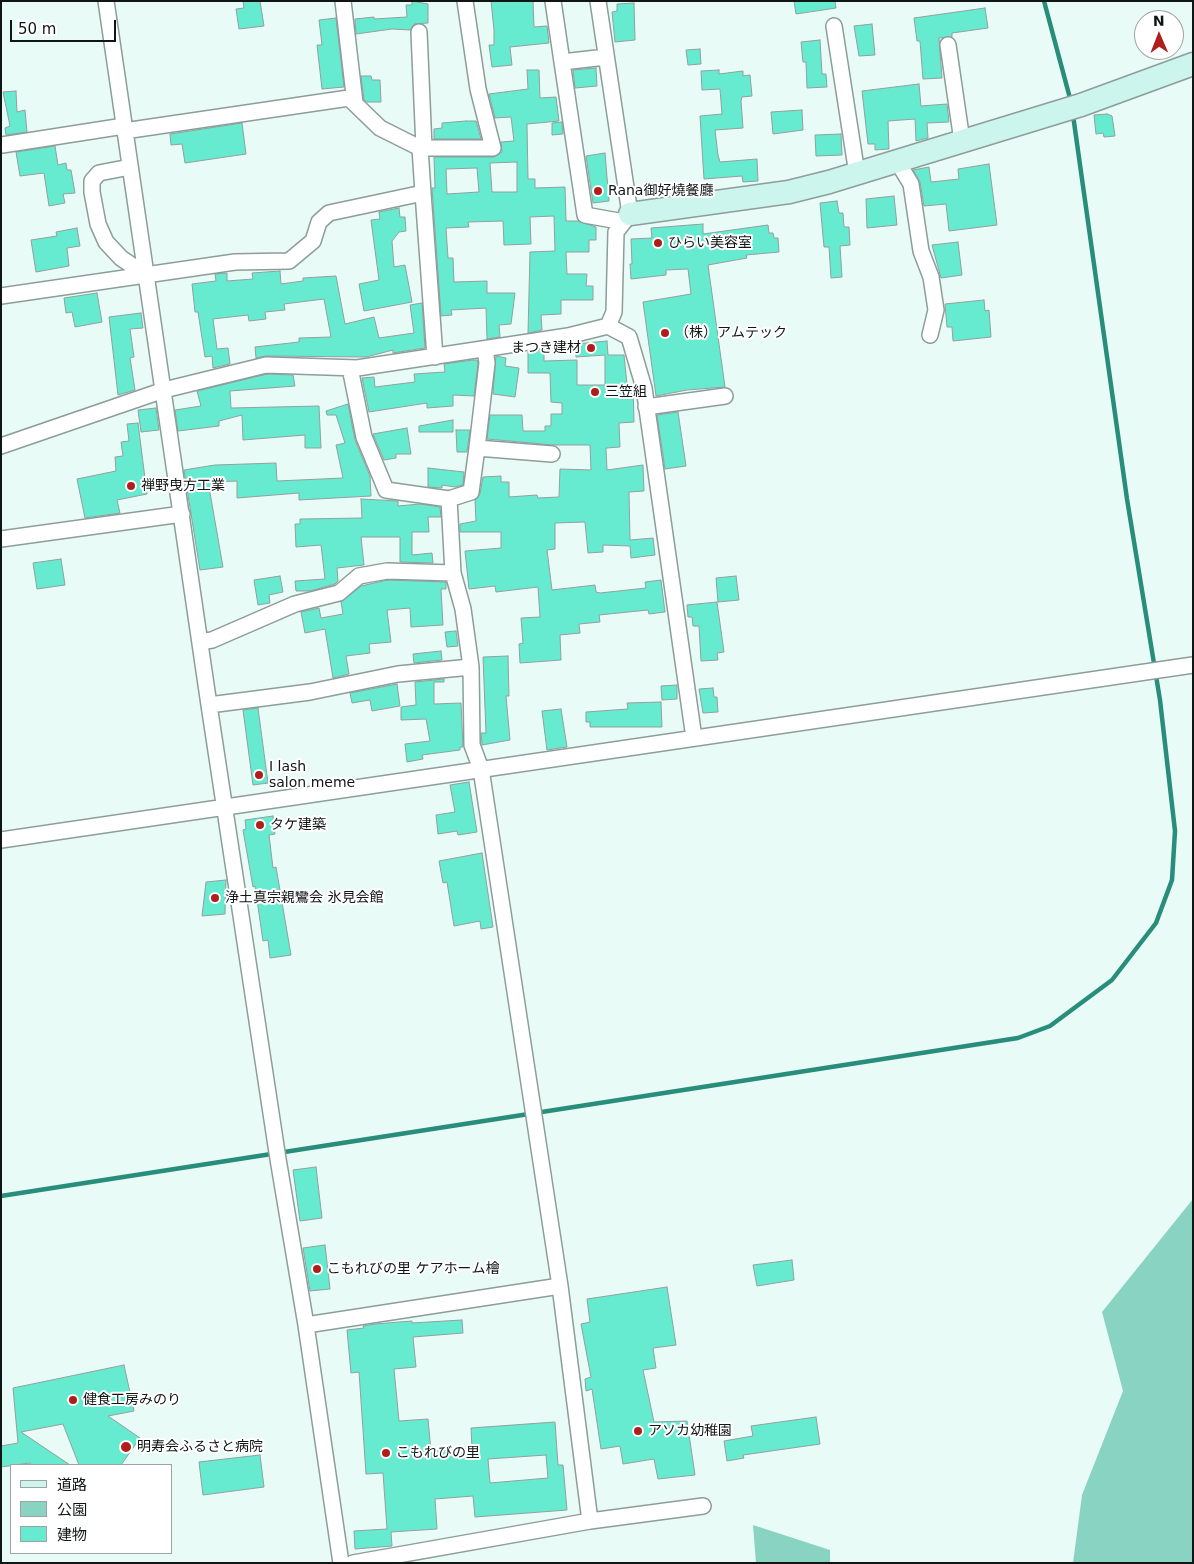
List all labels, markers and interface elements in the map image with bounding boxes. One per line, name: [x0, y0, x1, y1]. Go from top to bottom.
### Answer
scale bar: [12, 10, 119, 42]
north arrow: [1134, 10, 1184, 60]
text: N: [1153, 13, 1165, 29]
text: 50 m: [18, 20, 56, 38]
place label: Rana御好燒餐廳: [608, 183, 713, 199]
marker: Rana御好燒餐廳: [592, 185, 604, 197]
place label: ひらい美容室: [668, 235, 752, 251]
marker: ひらい美容室: [652, 237, 664, 249]
place label: （株）アムテック: [675, 325, 787, 341]
marker: （株）アムテック: [659, 327, 671, 339]
place label: まつき建材: [511, 340, 581, 356]
marker: まつき建材: [585, 342, 597, 354]
place label: 三笠組: [605, 384, 647, 400]
marker: 三笠組: [589, 386, 601, 398]
place label: 禅野曳方工業: [141, 478, 225, 494]
marker: 禅野曳方工業: [125, 480, 137, 492]
place label: I lash salon meme: [269, 759, 355, 792]
marker: I lash salon meme: [253, 769, 265, 781]
place label: タケ建築: [270, 817, 326, 833]
marker: タケ建築: [254, 819, 266, 831]
place label: 浄土真宗親鸞会 氷見会館: [225, 890, 383, 906]
marker: 浄土真宗親鸞会 氷見会館: [209, 892, 221, 904]
place label: こもれびの里 ケアホーム檜: [327, 1261, 499, 1277]
marker: こもれびの里 ケアホーム檜: [311, 1263, 323, 1275]
place label: 健食工房みのり: [83, 1392, 181, 1408]
marker: 健食工房みのり: [67, 1394, 79, 1406]
place label: アソカ幼稚園: [648, 1423, 732, 1439]
marker: アソカ幼稚園: [632, 1425, 644, 1437]
place label: 明寿会ふるさと病院: [137, 1439, 263, 1455]
marker: 明寿会ふるさと病院: [119, 1440, 133, 1454]
place label: こもれびの里: [396, 1445, 480, 1461]
marker: こもれびの里: [380, 1447, 392, 1459]
legend: [10, 1464, 172, 1554]
text: 道路: [57, 1476, 87, 1494]
text: 公園: [57, 1501, 87, 1519]
text: 建物: [57, 1526, 87, 1544]

